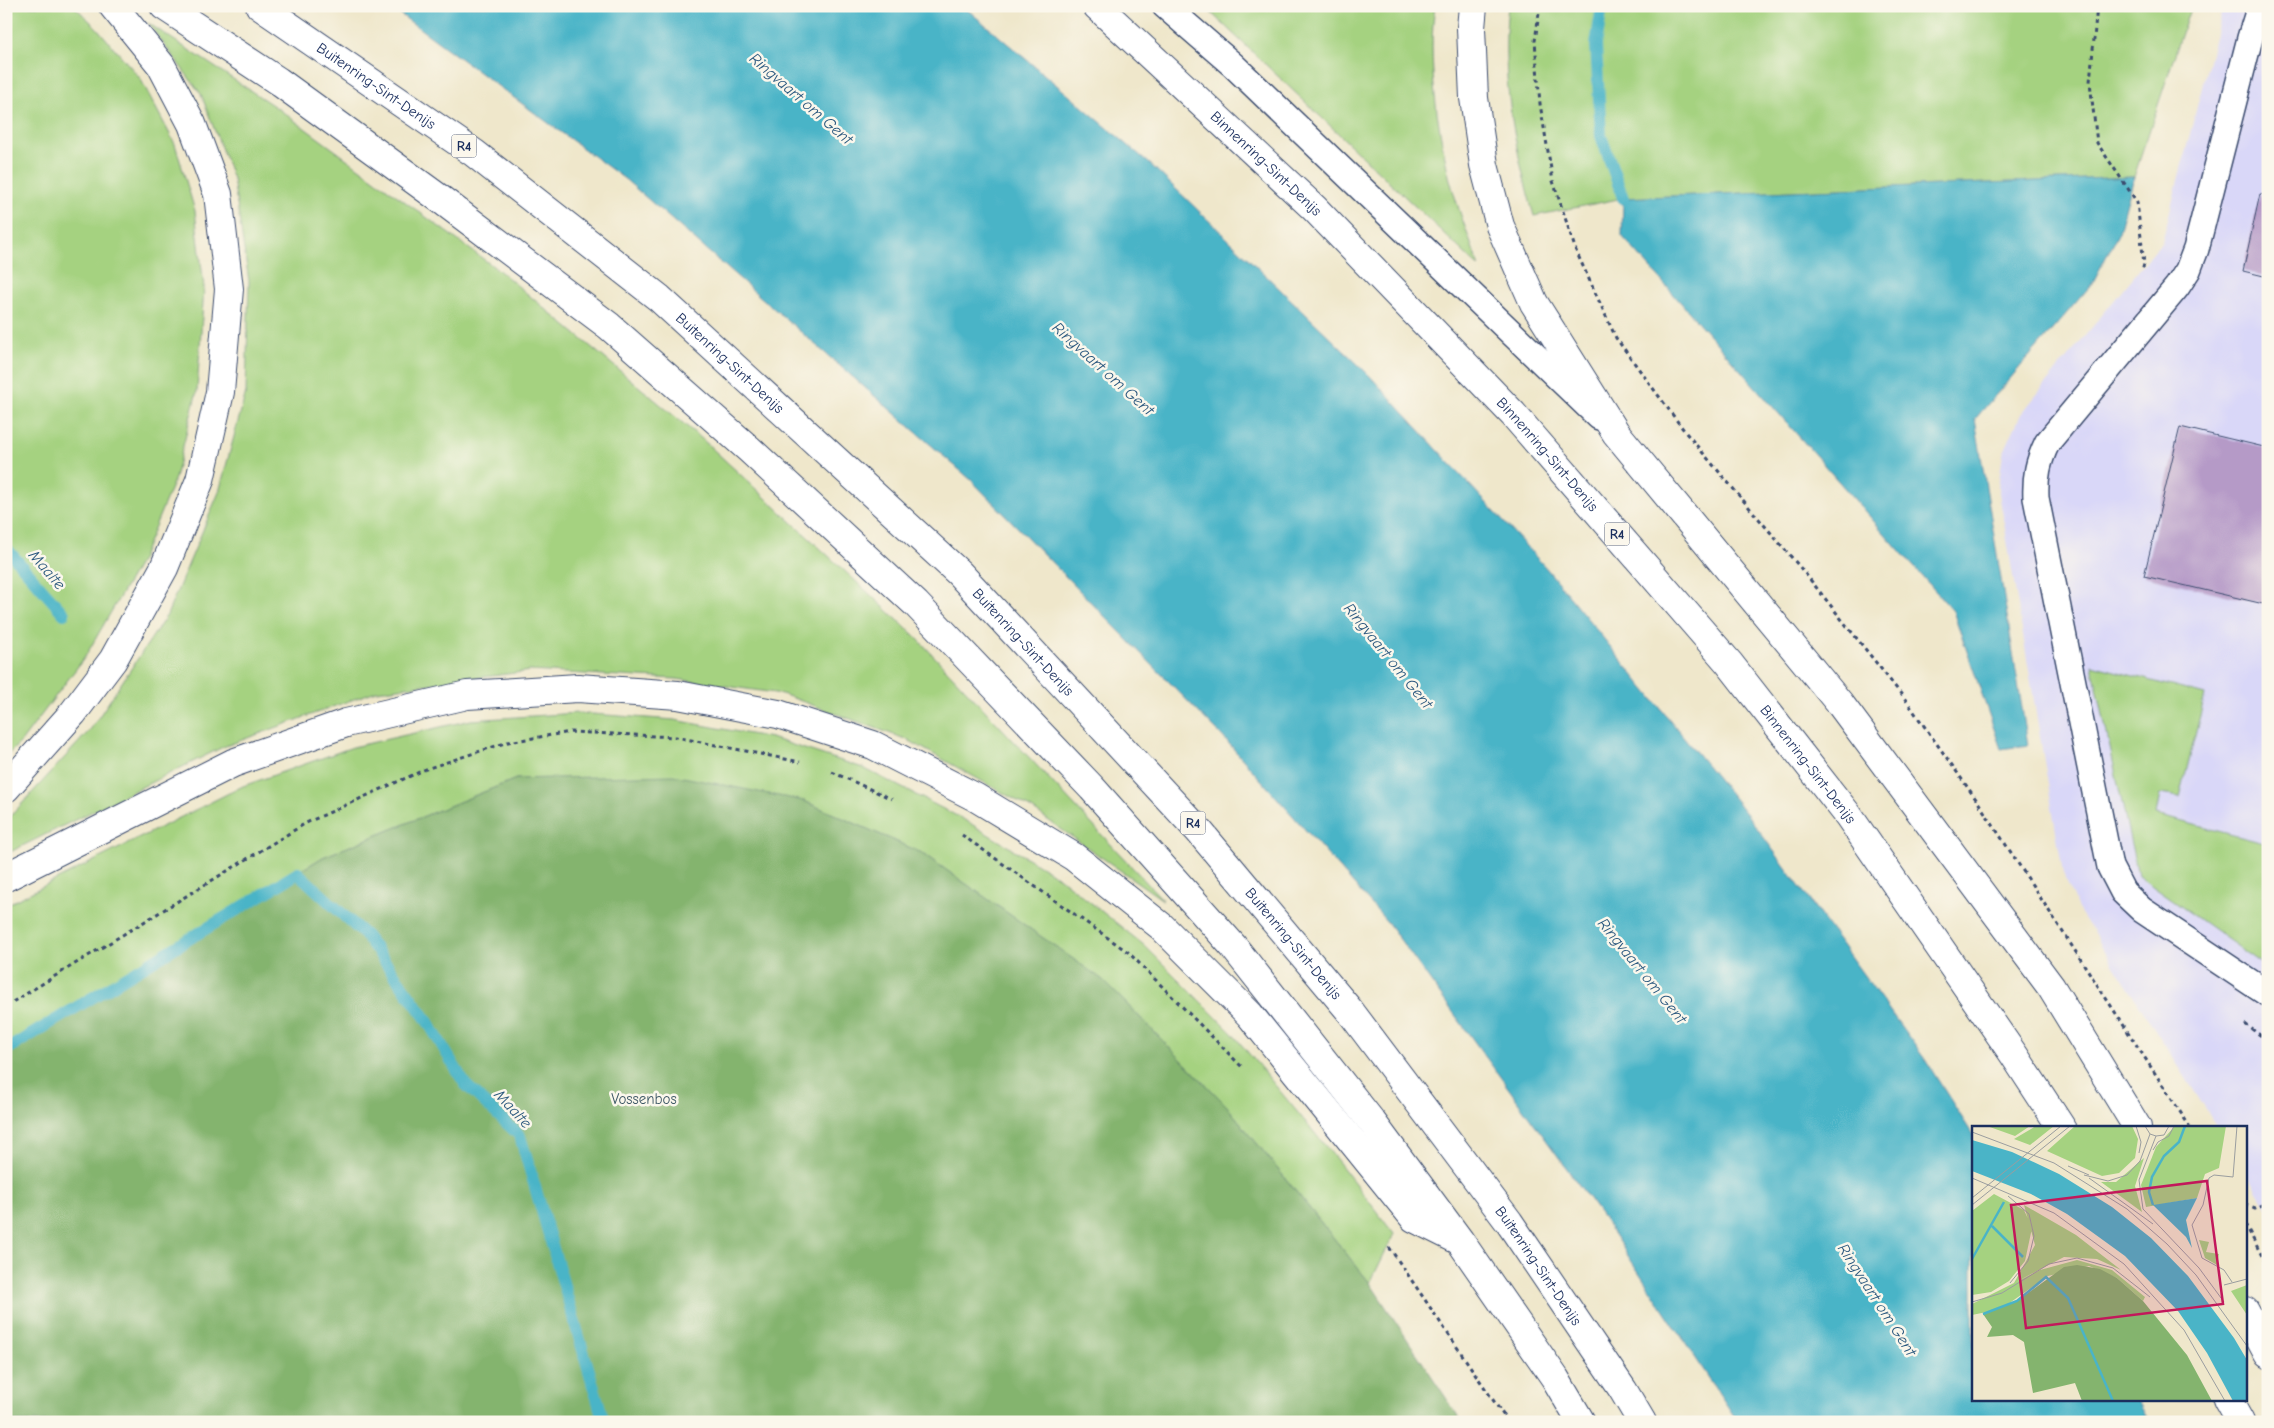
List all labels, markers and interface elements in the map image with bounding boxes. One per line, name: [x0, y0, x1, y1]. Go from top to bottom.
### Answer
street label: Buitenring-Sint-Denijs: [313, 39, 439, 133]
water label: Ringvaart om Gent: [746, 49, 857, 149]
street label: Binnenring-Sint-Denijs: [1207, 107, 1326, 220]
road number: R4: [452, 134, 476, 158]
street label: Buitenring-Sint-Denijs: [672, 309, 788, 417]
water label: Ringvaart om Gent: [1048, 319, 1158, 420]
street label: Binnenring-Sint-Denijs: [1493, 394, 1602, 515]
road number: R4: [1604, 522, 1630, 546]
water label: Maalte: [24, 546, 69, 593]
street label: Buitenring-Sint-Denijs: [969, 585, 1078, 700]
water label: Ringvaart om Gent: [1340, 600, 1437, 713]
street label: Binnenring-Sint-Denijs: [1756, 701, 1860, 827]
road number: R4: [1180, 811, 1206, 834]
street label: Buitenring-Sint-Denijs: [1241, 884, 1346, 1003]
water label: Ringvaart om Gent: [1594, 915, 1691, 1028]
water label: Maalte: [490, 1085, 535, 1132]
park label: Vossenbos: [611, 1090, 677, 1108]
inset map: [1972, 1126, 2246, 1400]
street label: Buitenring-Sint-Denijs: [1491, 1203, 1586, 1329]
water label: Ringvaart om Gent: [1834, 1240, 1921, 1360]

